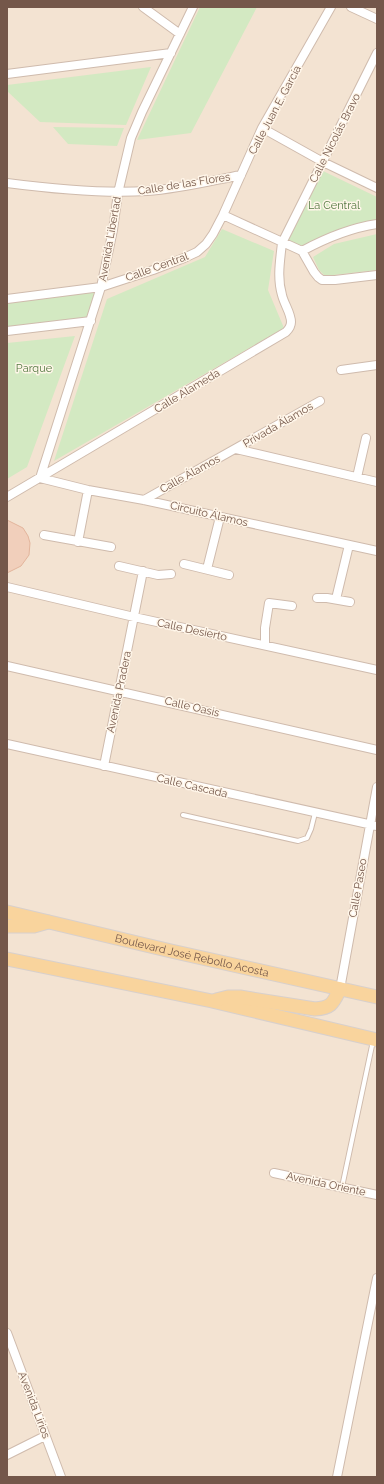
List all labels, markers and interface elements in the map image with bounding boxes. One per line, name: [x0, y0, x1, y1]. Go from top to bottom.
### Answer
street label: Calle Juan E. García: [246, 63, 304, 157]
street label: Calle Nicolás Bravo: [307, 91, 363, 185]
street label: Calle de las Flores: [137, 170, 231, 198]
street label: Avenida Libertad: [96, 195, 124, 283]
park label: La Central: [308, 199, 360, 212]
street label: Calle Central: [124, 250, 190, 284]
park label: Parque: [16, 362, 53, 375]
street label: Calle Alameda: [152, 366, 222, 416]
street label: Privada Álamos: [240, 399, 315, 450]
street label: Calle Álamos: [157, 451, 222, 496]
street label: Circuito Álamos: [169, 498, 249, 529]
street label: Calle Desierto: [156, 616, 229, 644]
street label: Avenida Pradera: [104, 650, 134, 734]
street label: Calle Oasis: [163, 694, 221, 720]
street label: Calle Cascada: [155, 772, 229, 800]
street label: Calle Paseo: [346, 857, 370, 919]
street label: Boulevard José Rebollo Acosta: [114, 931, 270, 979]
street label: Avenida Oriente: [285, 1169, 367, 1199]
street label: Avenida Lirios: [15, 1370, 53, 1440]

